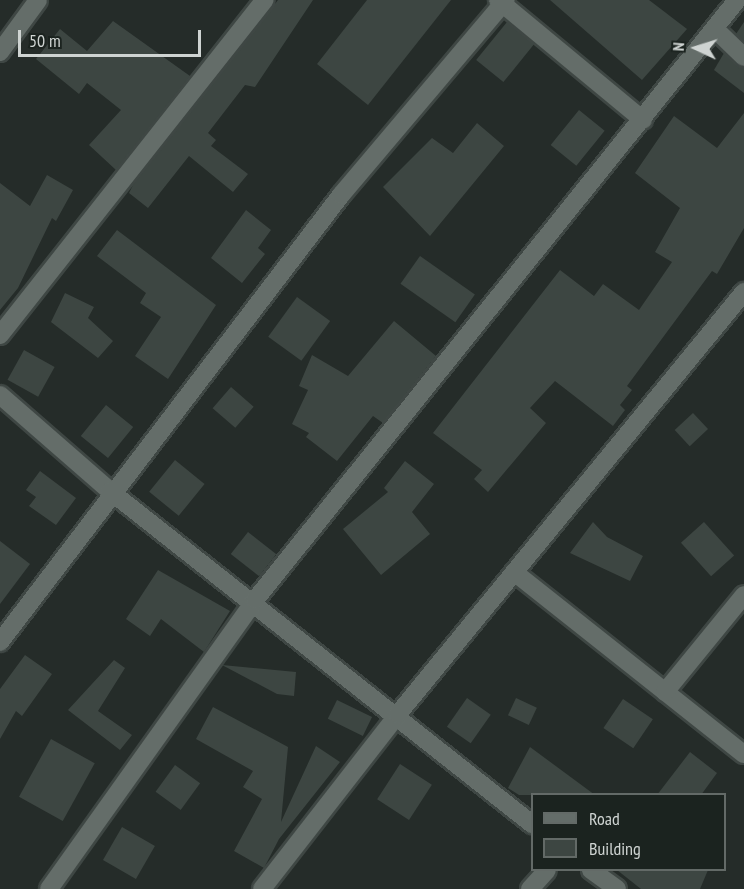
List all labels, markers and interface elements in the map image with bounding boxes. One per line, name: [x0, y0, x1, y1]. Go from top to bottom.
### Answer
scale bar: [21, 18, 204, 56]
north arrow: [666, 18, 726, 78]
text: 50 m: [29, 29, 61, 52]
text: N: [668, 42, 688, 52]
legend: [531, 793, 726, 871]
text: Road: [589, 807, 620, 830]
text: Building: [589, 837, 641, 860]

